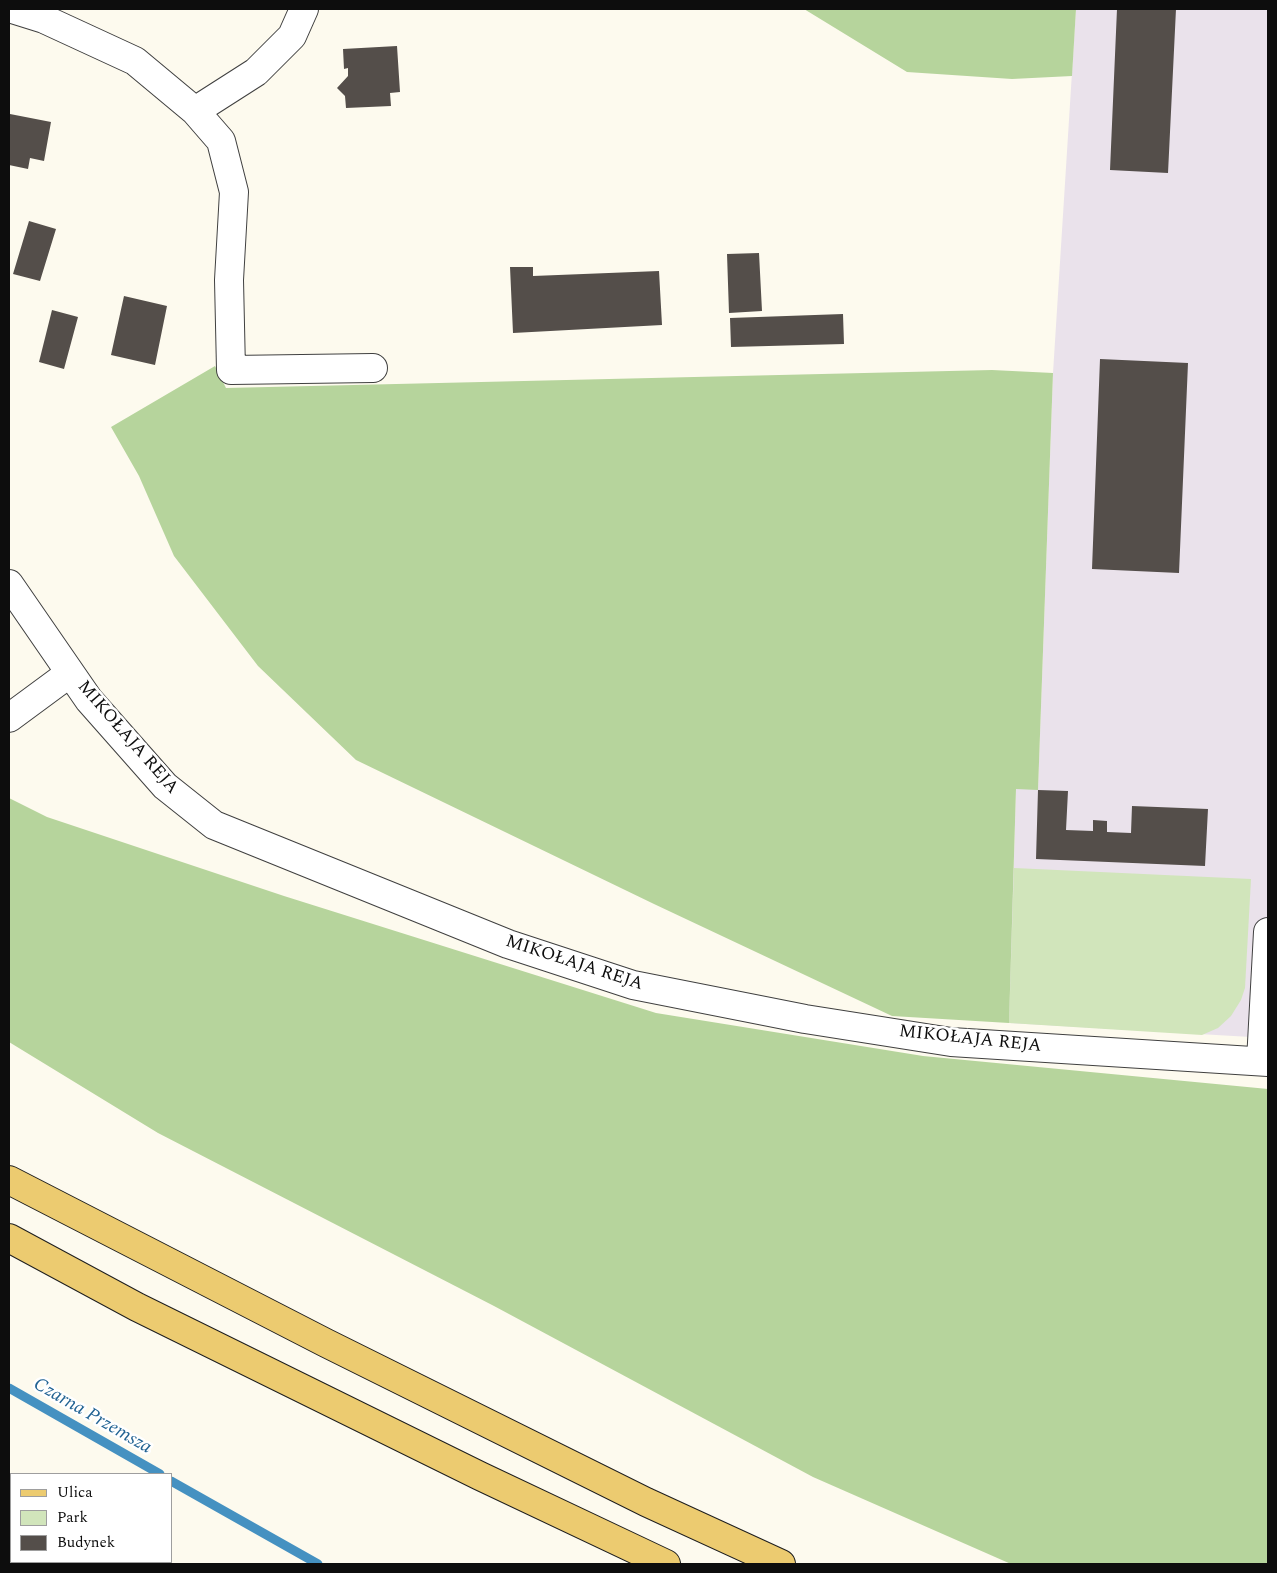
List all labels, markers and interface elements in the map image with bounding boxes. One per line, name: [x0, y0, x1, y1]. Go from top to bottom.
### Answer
street label: MIKOŁAJA REJA: [72, 677, 182, 799]
street label: MIKOŁAJA REJA: [503, 932, 645, 996]
street label: MIKOŁAJA REJA: [898, 1022, 1042, 1058]
water label: Czarna Przemsza: [29, 1374, 155, 1460]
legend: [10, 1473, 172, 1563]
text: Ulica: [57, 1481, 93, 1504]
text: Park: [57, 1506, 88, 1529]
text: Budynek: [57, 1531, 115, 1554]

